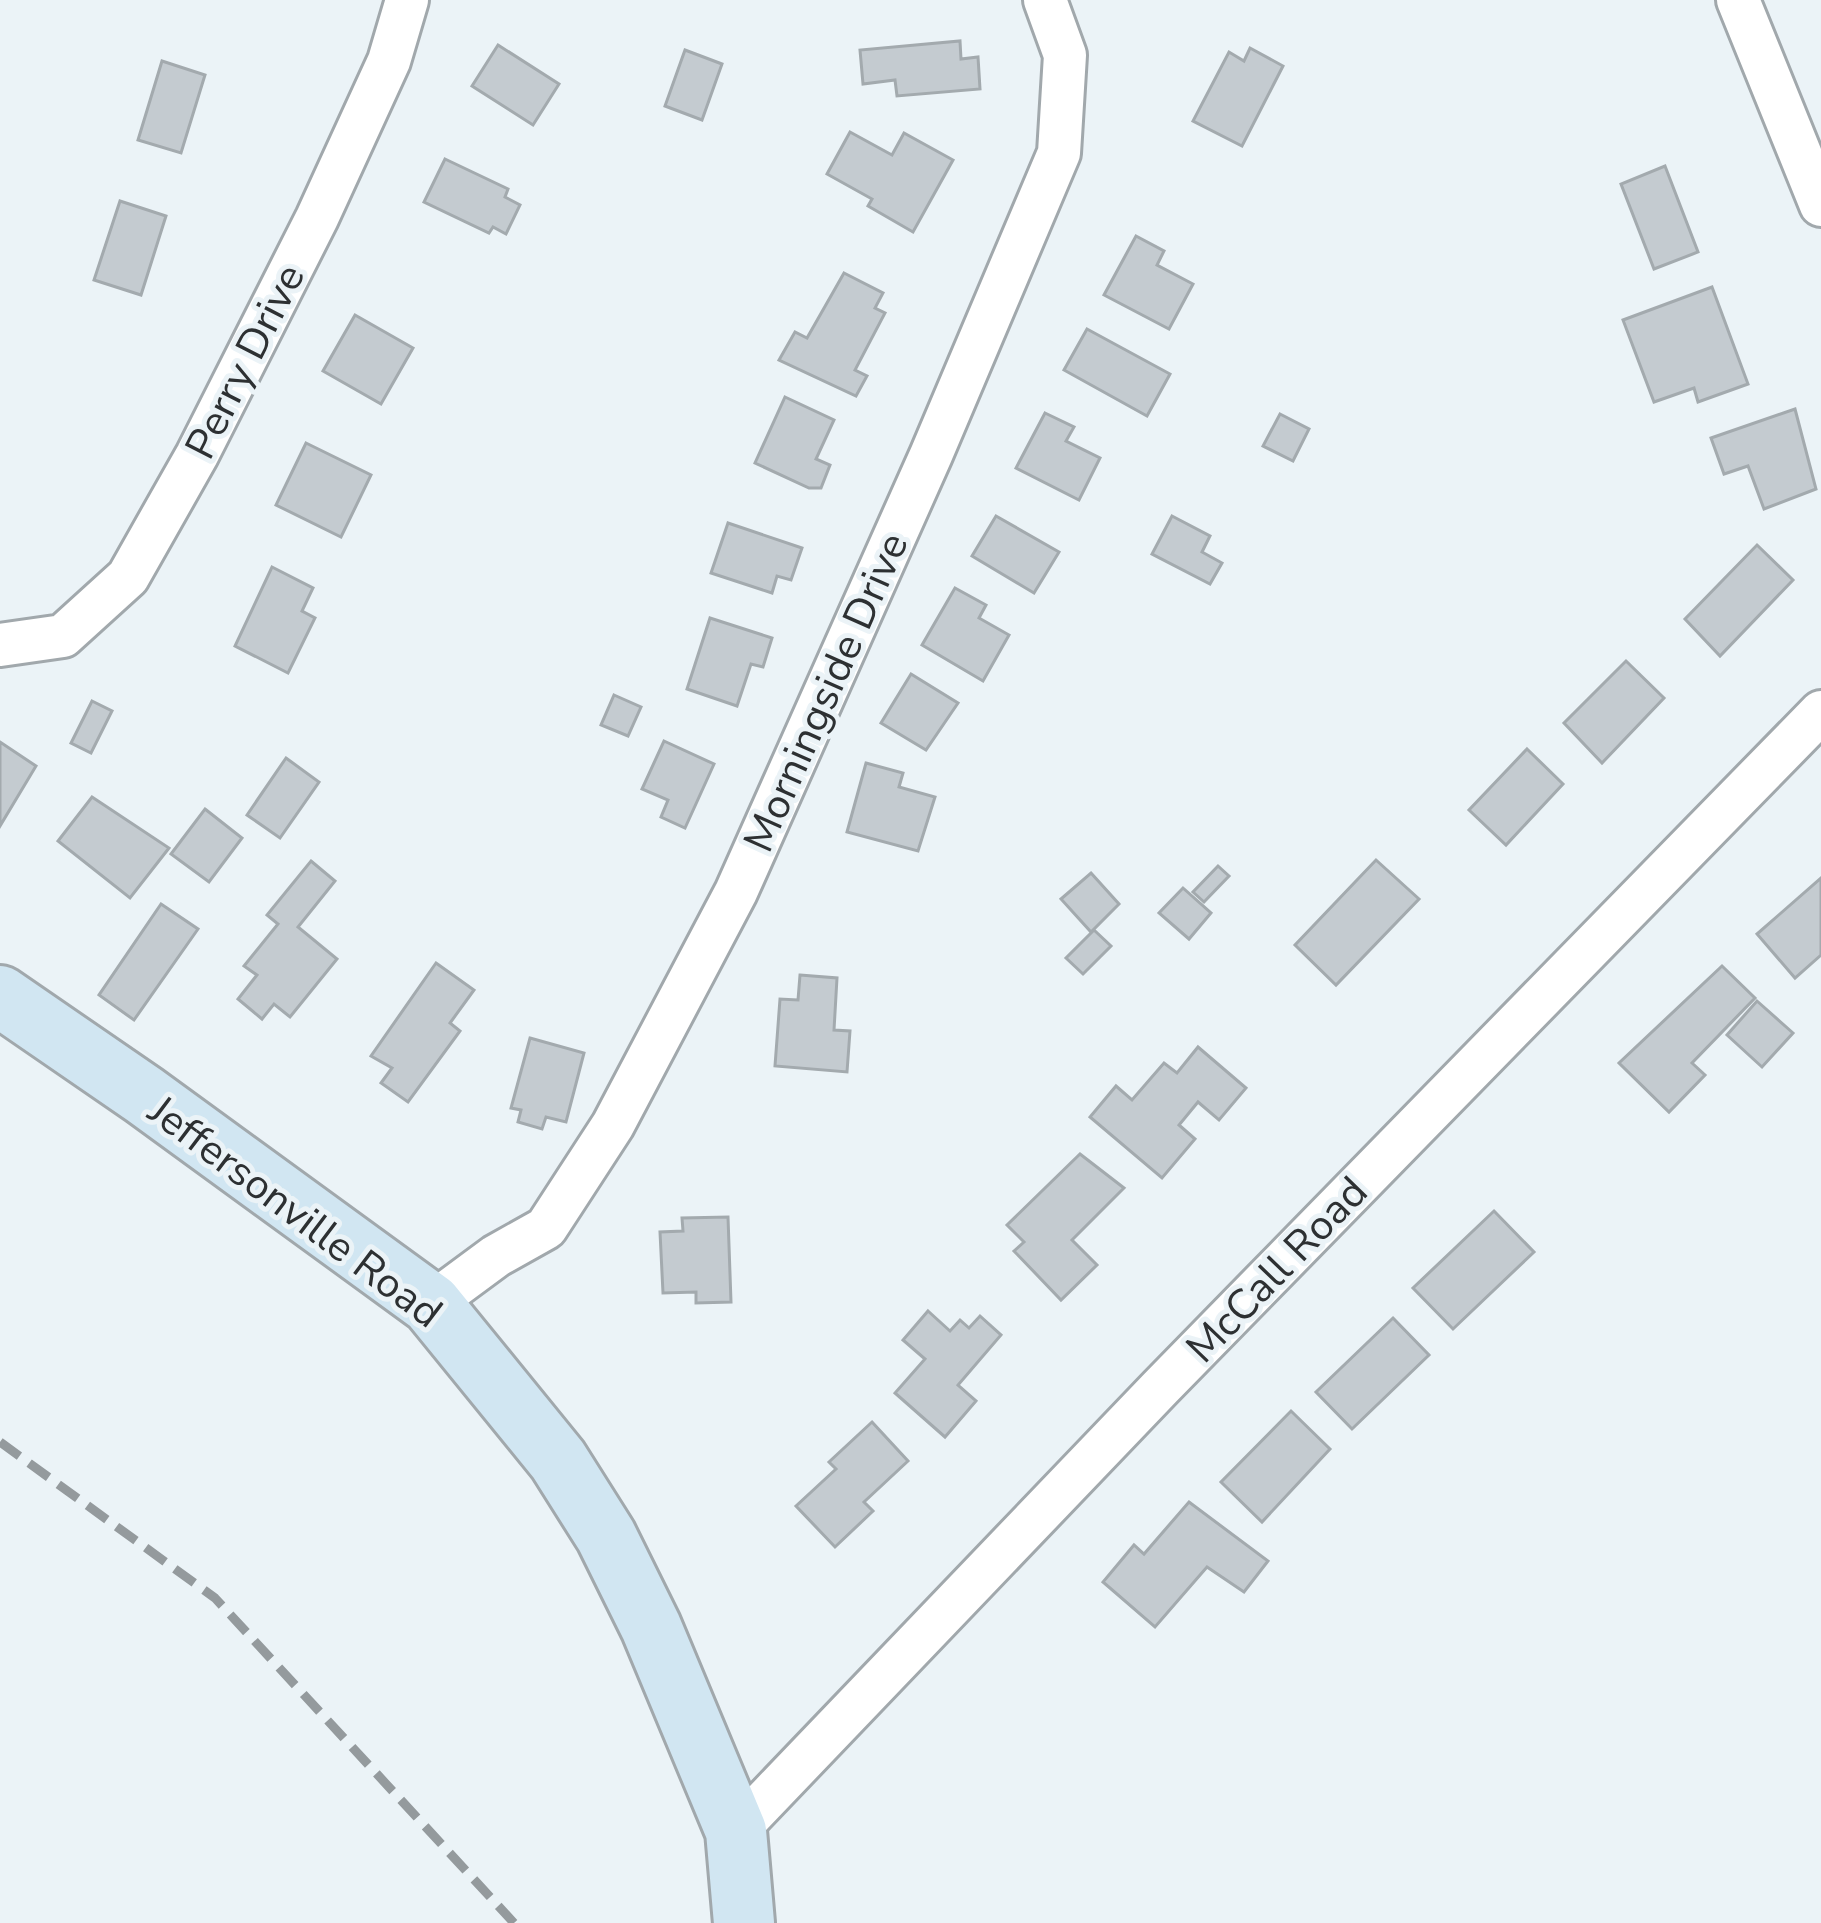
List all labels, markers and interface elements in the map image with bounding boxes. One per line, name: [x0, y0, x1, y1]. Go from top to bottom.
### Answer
street label: Perry Drive: [172, 255, 319, 469]
street label: Morningside Drive: [730, 524, 922, 861]
street label: Jeffersonville Road: [136, 1082, 454, 1341]
street label: McCall Road: [1174, 1164, 1380, 1376]

